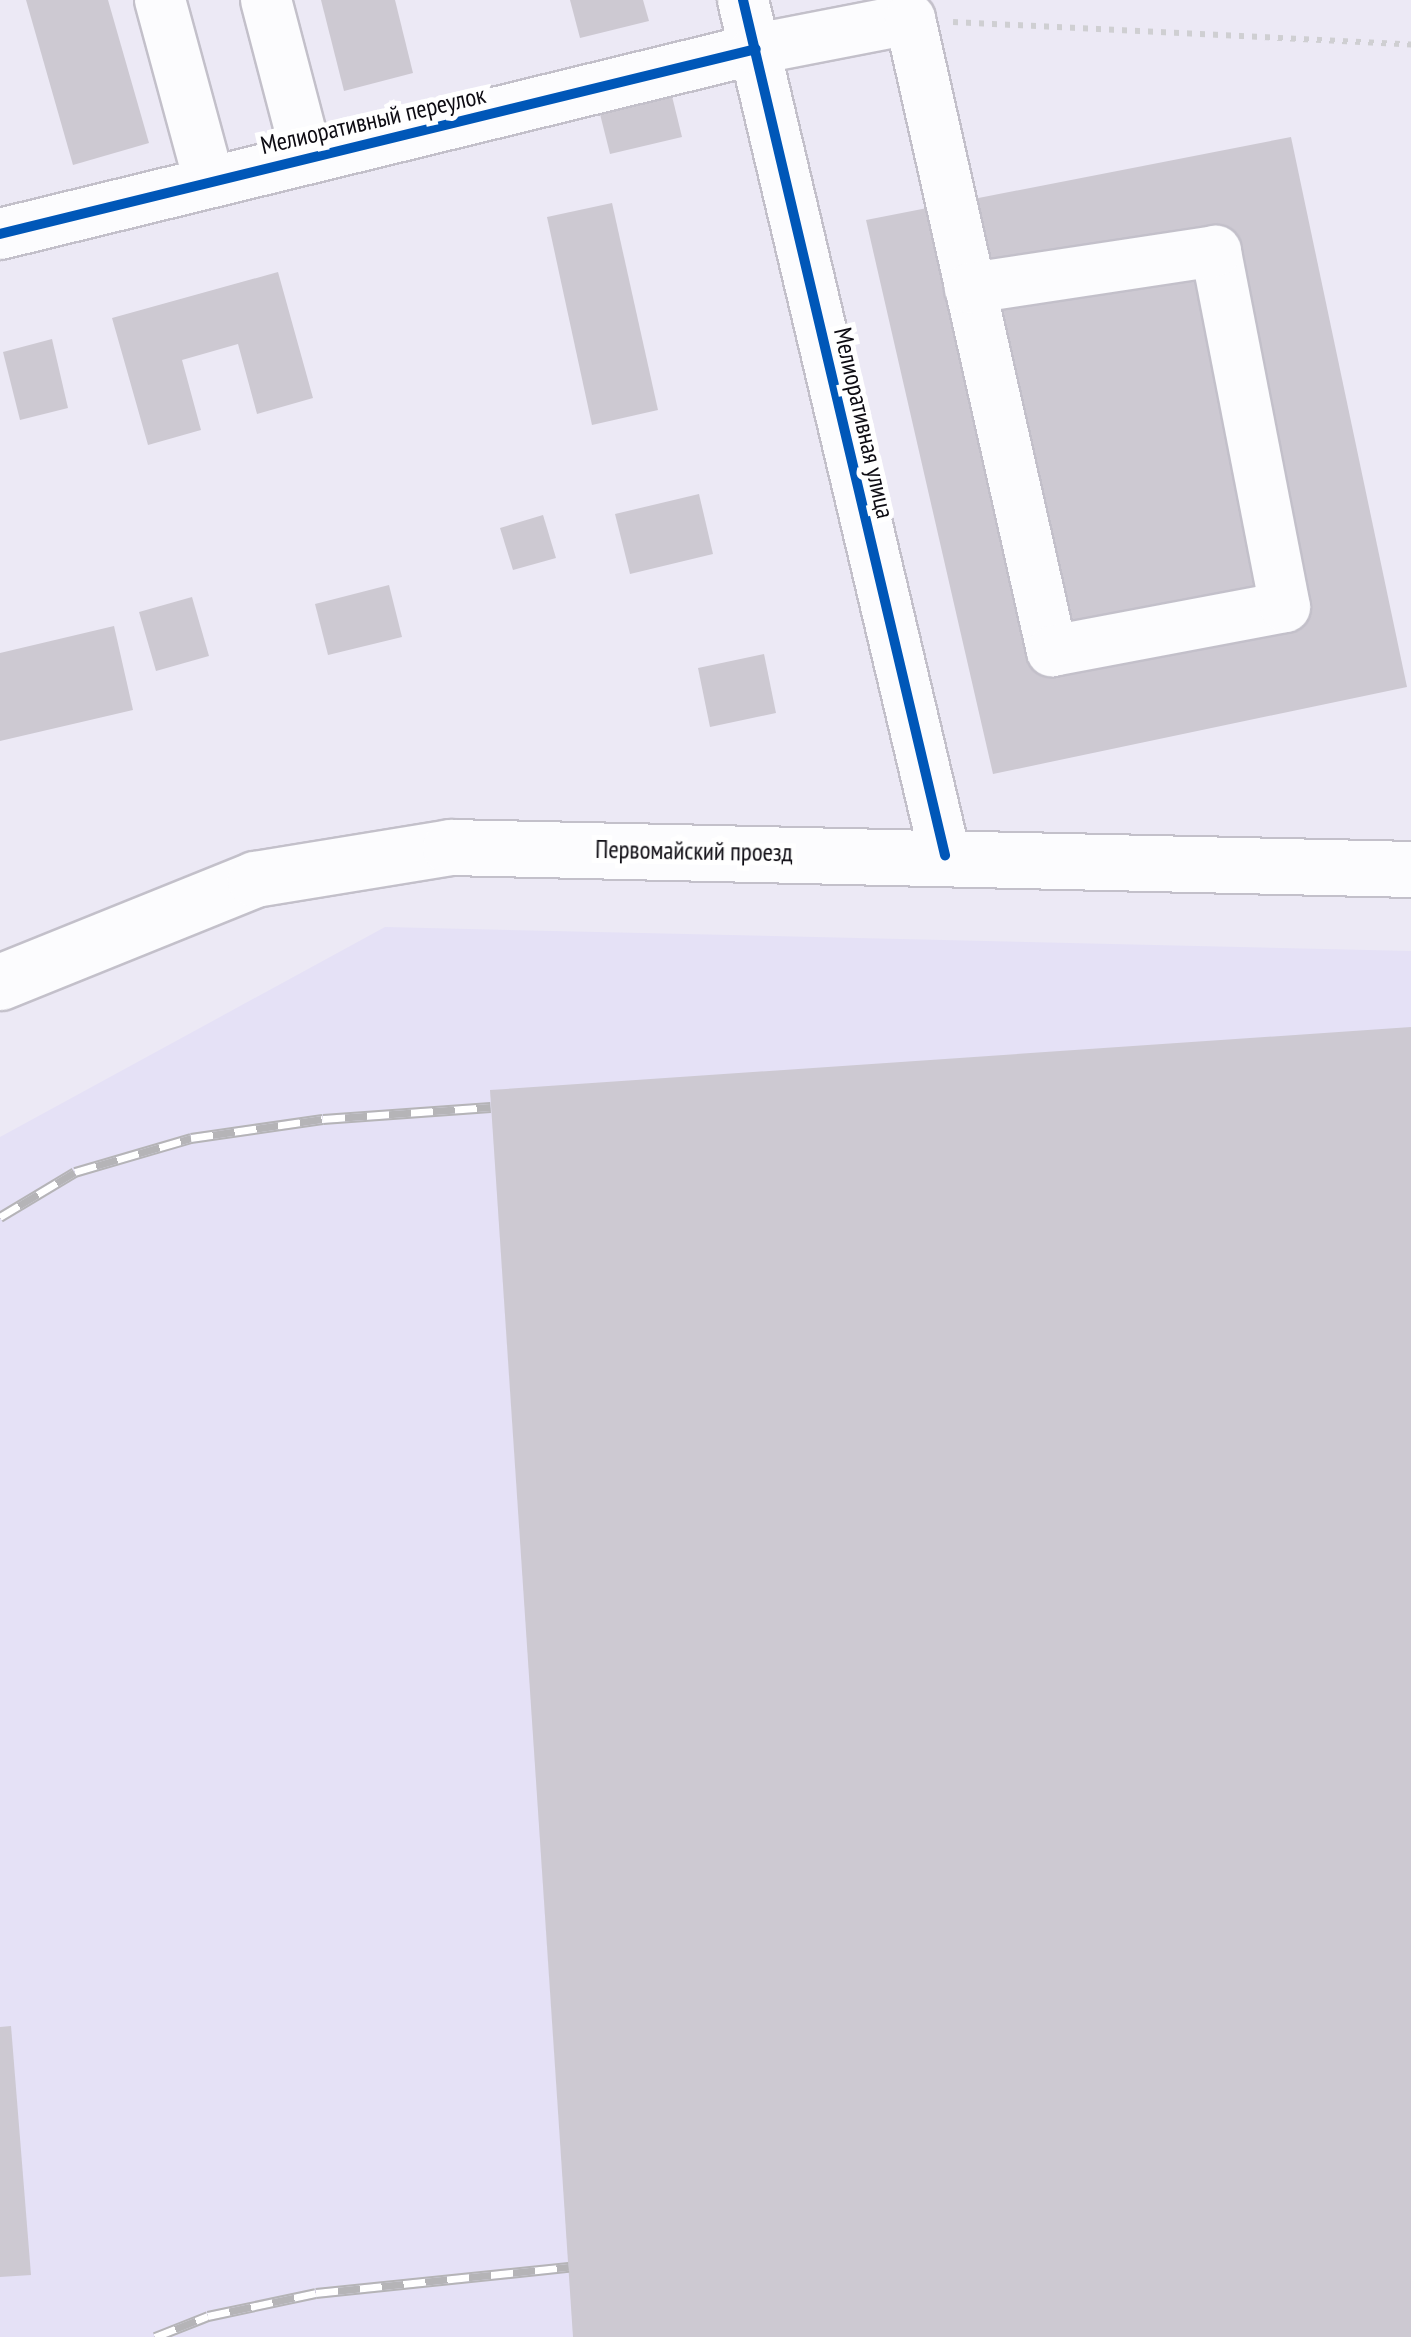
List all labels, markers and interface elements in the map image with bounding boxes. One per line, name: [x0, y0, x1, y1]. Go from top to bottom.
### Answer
street label: Мелиоративный переулок: [258, 80, 488, 160]
street label: Мелиоративная улица: [827, 325, 901, 521]
street label: Первомайский проезд: [595, 834, 793, 868]

